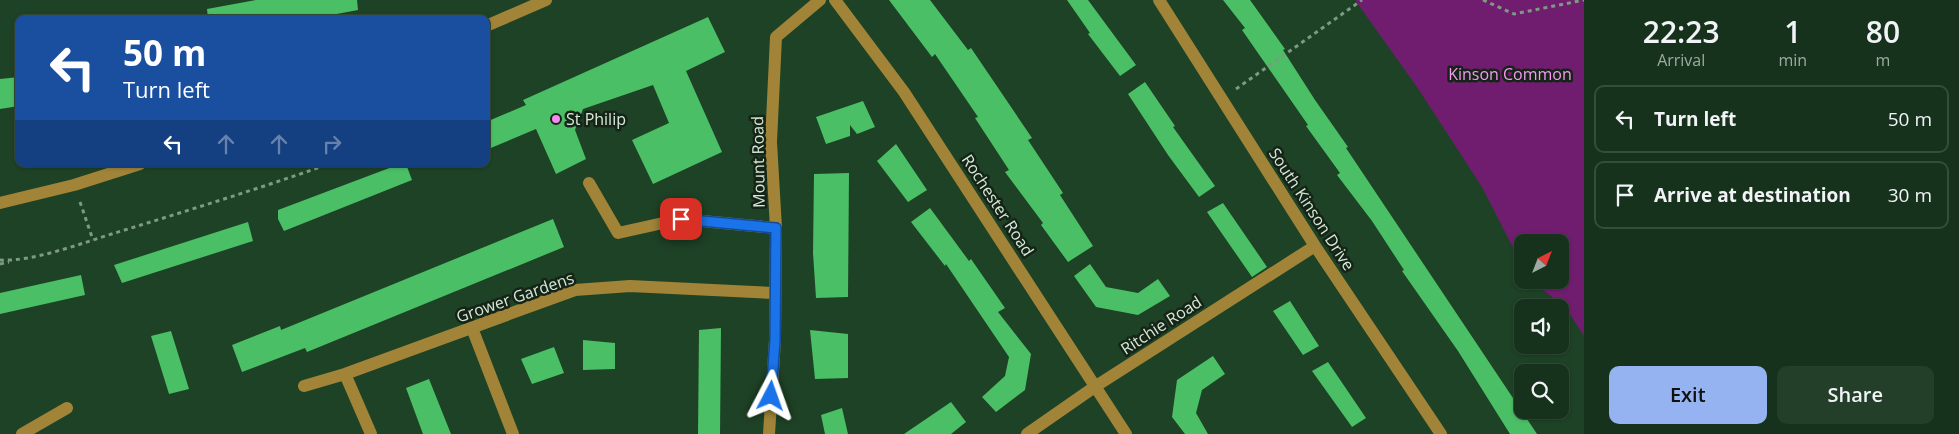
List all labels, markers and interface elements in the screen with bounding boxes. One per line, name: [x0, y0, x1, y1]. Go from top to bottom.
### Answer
text: 22:23: [1643, 11, 1720, 52]
text: 1: [1784, 11, 1801, 52]
text: 80: [1866, 11, 1900, 52]
text: 50 m: [123, 29, 206, 76]
icon: left: [40, 35, 105, 100]
text: Arrival: [1657, 49, 1705, 71]
text: min: [1778, 49, 1807, 71]
text: m: [1876, 49, 1890, 71]
park label: Kinson Common: [1448, 63, 1572, 85]
text: Turn left: [123, 74, 210, 104]
icon: left: [1611, 105, 1639, 133]
text: Turn left: [1654, 106, 1736, 132]
text: 50 m: [1888, 106, 1932, 132]
place label: St Philip: [566, 108, 626, 130]
marker: St Philip: [550, 113, 562, 125]
street label: Mount Road: [746, 116, 770, 208]
icon: left: [159, 130, 187, 158]
icon: ahead: [212, 130, 240, 158]
icon: ahead: [265, 130, 293, 158]
icon: right: [318, 130, 346, 158]
street label: South Kinson Drive: [1264, 143, 1360, 275]
street label: Rochester Road: [957, 150, 1039, 260]
icon: arrive: [1611, 181, 1639, 209]
text: Arrive at destination: [1654, 182, 1851, 208]
text: 30 m: [1888, 182, 1932, 208]
pin: [660, 198, 702, 240]
icon: arrive: [667, 205, 695, 233]
north arrow: [1514, 234, 1569, 289]
map controls: [1514, 234, 1569, 419]
street label: Grower Gardens: [453, 267, 577, 327]
street label: Ritchie Road: [1116, 291, 1206, 359]
button: sound: [1514, 299, 1569, 354]
button: search: [1514, 364, 1569, 419]
button: Exit: [1609, 366, 1767, 424]
button: Share: [1777, 366, 1934, 424]
position arrow: [744, 369, 796, 421]

